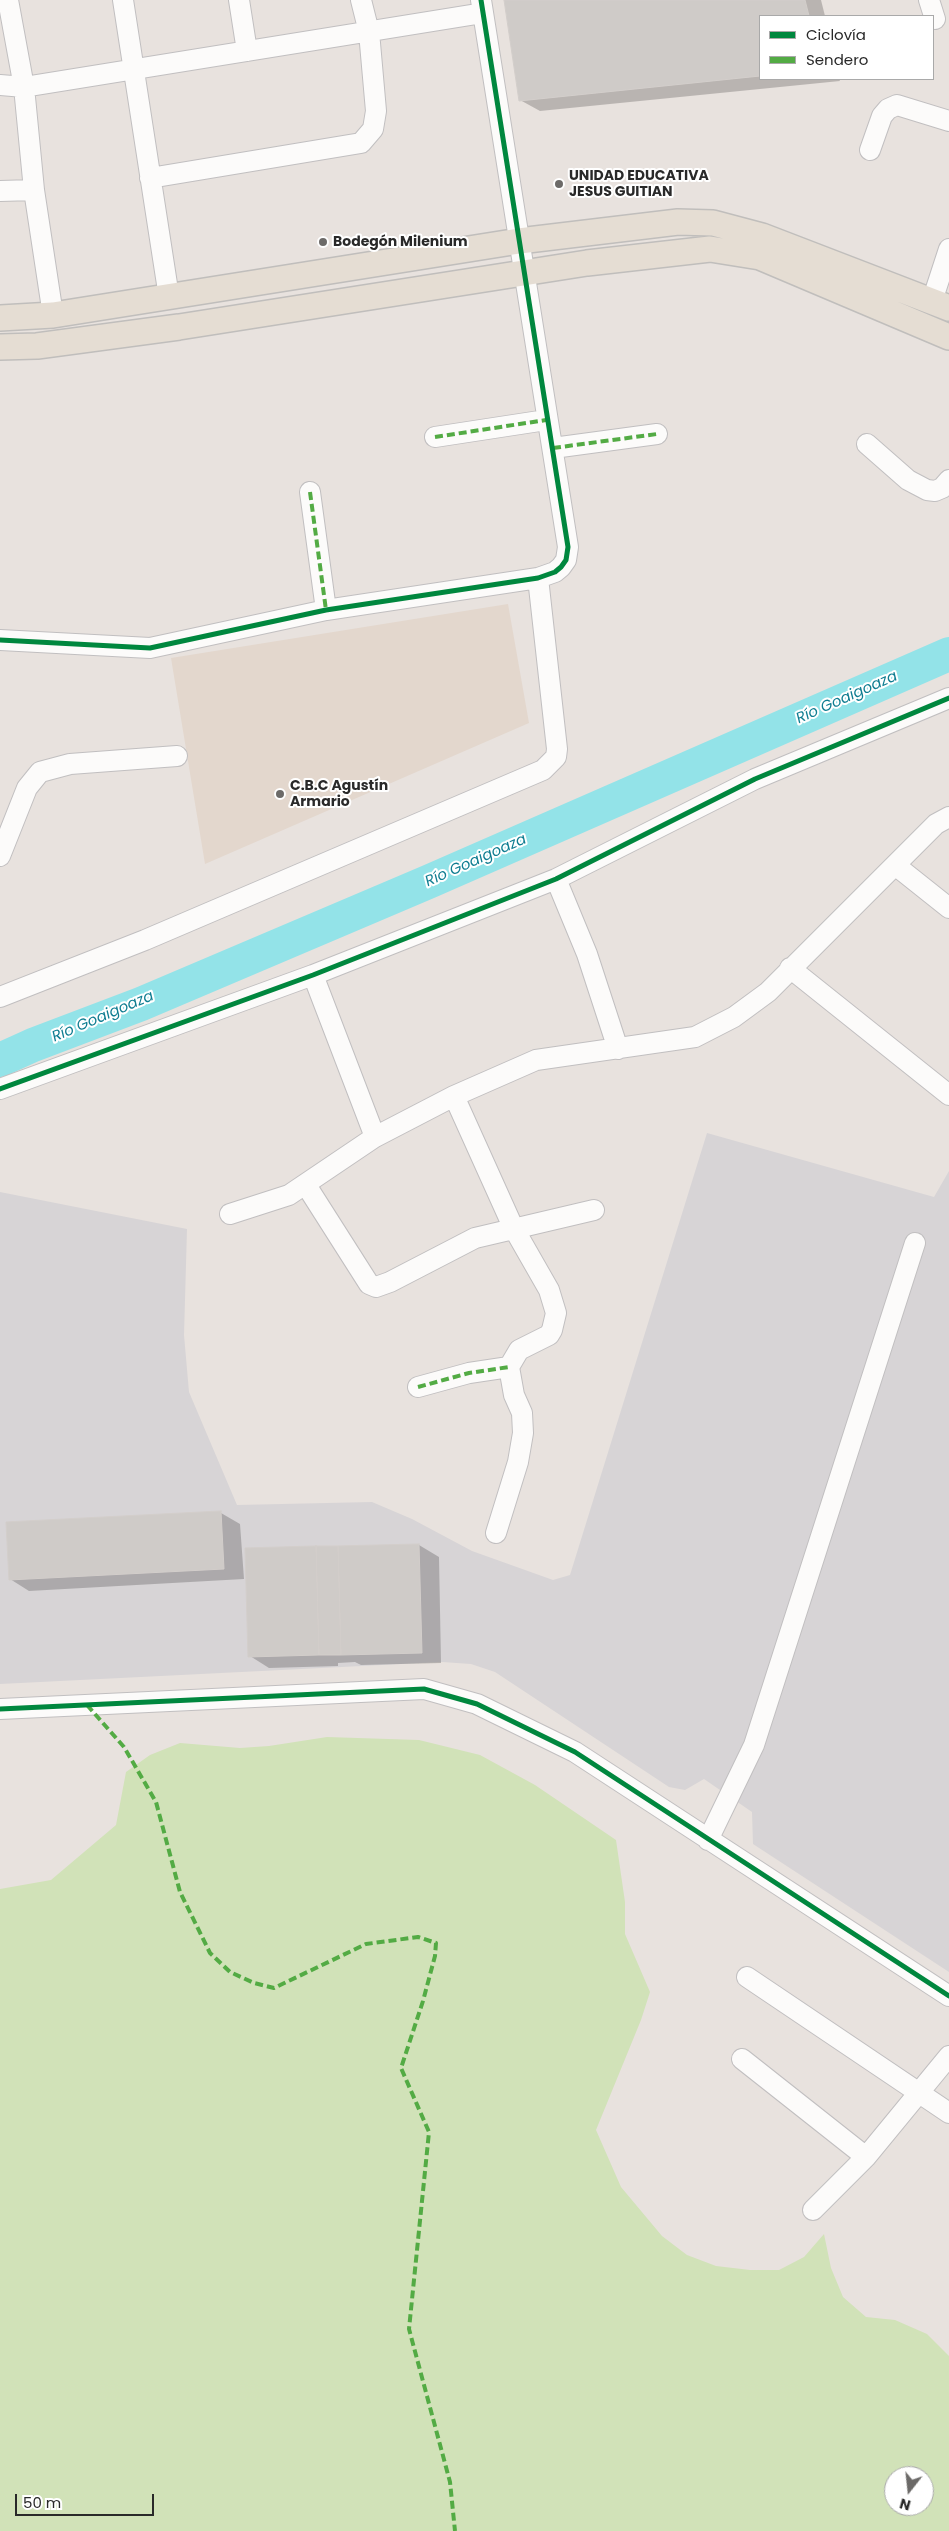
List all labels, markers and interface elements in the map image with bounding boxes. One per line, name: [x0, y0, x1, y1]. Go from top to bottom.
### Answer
legend: [759, 15, 934, 80]
text: Ciclovía: [806, 24, 866, 45]
text: Sendero: [806, 49, 868, 70]
place label: UNIDAD EDUCATIVA JESUS GUITIAN: [569, 168, 709, 200]
marker: UNIDAD EDUCATIVA JESUS GUITIAN: [553, 178, 565, 190]
place label: Bodegón Milenium: [333, 234, 468, 250]
marker: Bodegón Milenium: [317, 236, 329, 248]
water label: Río Goaigoaza: [794, 668, 900, 728]
place label: C.B.C Agustín Armario: [290, 778, 388, 810]
marker: C.B.C Agustín Armario: [274, 788, 286, 800]
water label: Río Goaigoaza: [423, 831, 529, 891]
water label: Río Goaigoaza: [49, 987, 157, 1047]
north arrow: [884, 2466, 934, 2516]
scale bar: [18, 2484, 156, 2516]
text: 50 m: [23, 2492, 61, 2513]
text: N: [897, 2493, 913, 2516]

